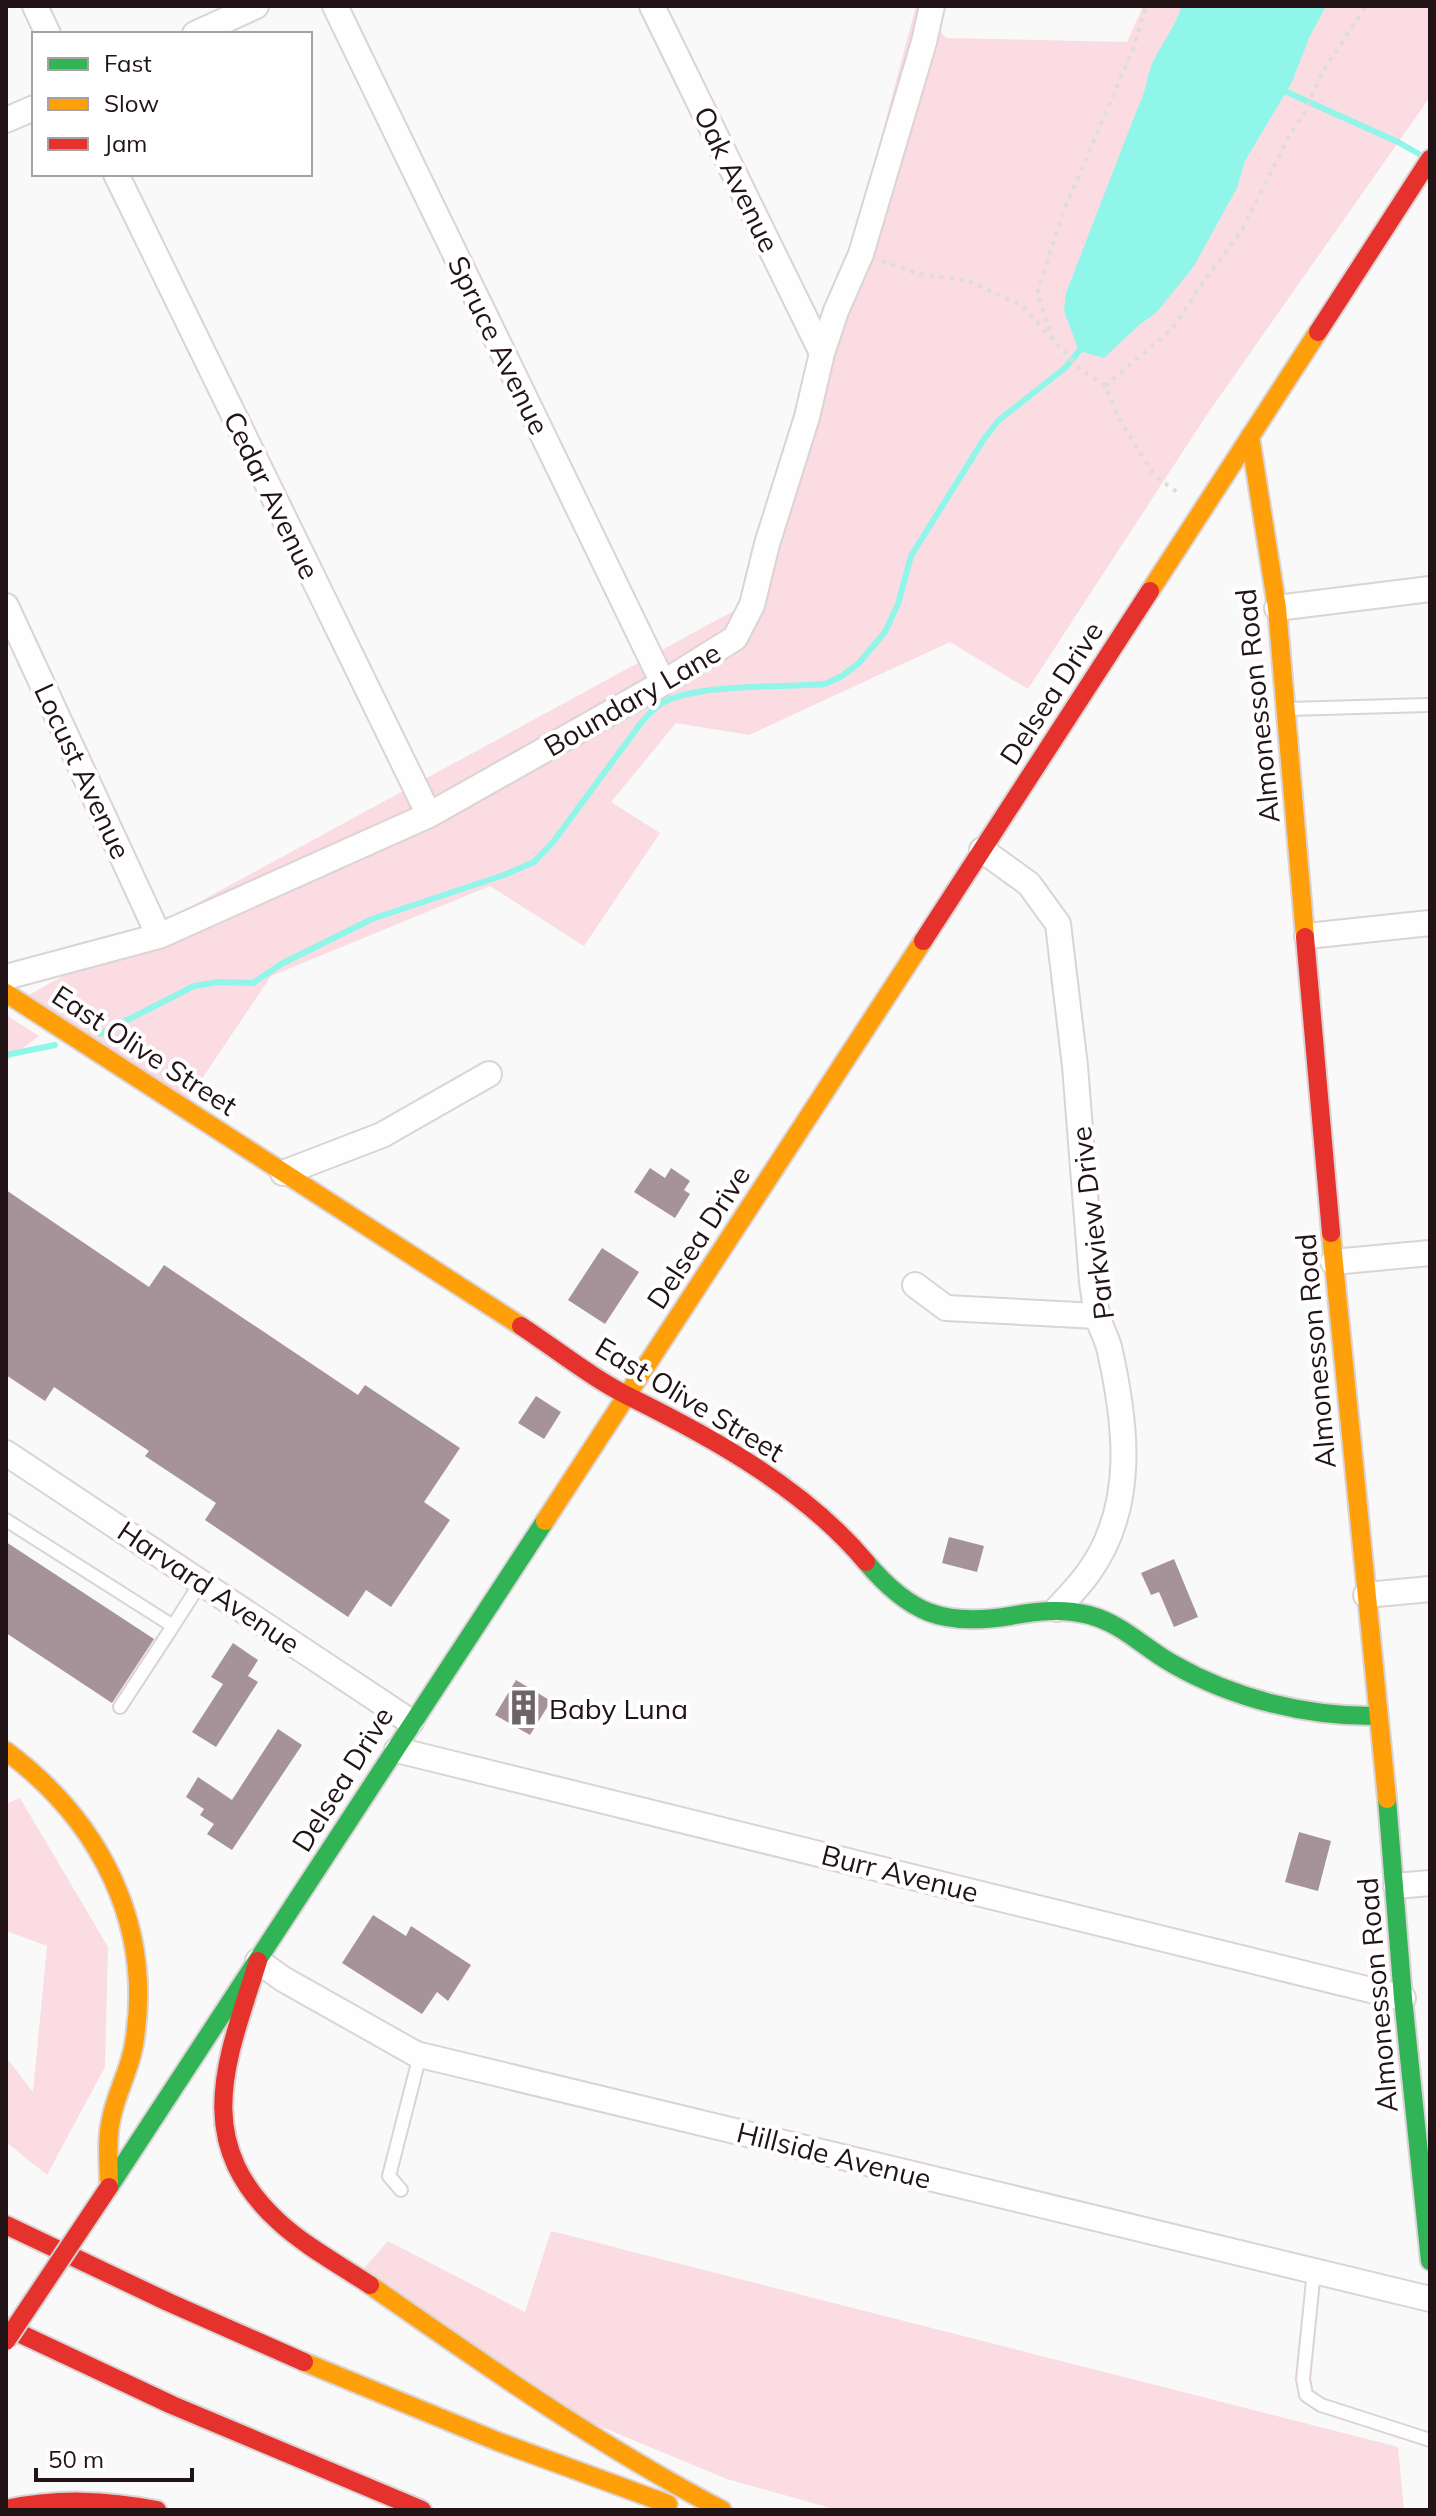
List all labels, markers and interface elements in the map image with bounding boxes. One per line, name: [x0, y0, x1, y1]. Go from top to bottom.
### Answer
legend: [32, 32, 312, 176]
text: Fast: [104, 48, 152, 78]
text: Slow: [104, 88, 159, 118]
street label: Oak Avenue: [687, 100, 787, 258]
text: Jam: [104, 128, 147, 158]
street label: Spruce Avenue: [441, 250, 557, 440]
street label: Cedar Avenue: [216, 406, 328, 584]
street label: Almonesson Road: [1227, 587, 1287, 825]
street label: Delsea Drive: [992, 615, 1110, 771]
street label: Boundary Lane: [537, 634, 727, 764]
street label: Locust Avenue: [27, 678, 139, 864]
street label: East Olive Street: [46, 977, 244, 1123]
street label: Parkview Drive: [1063, 1124, 1121, 1322]
street label: Delsea Drive: [639, 1159, 757, 1315]
street label: Almonesson Road: [1287, 1232, 1343, 1470]
street label: East Olive Street: [589, 1329, 791, 1469]
street label: Harvard Avenue: [111, 1513, 307, 1661]
building icon: Baby Luna: [504, 1689, 542, 1727]
place label: Baby Luna: [549, 1691, 688, 1726]
street label: Delsea Drive: [284, 1700, 400, 1858]
street label: Burr Avenue: [818, 1837, 982, 1909]
street label: Almonesson Road: [1349, 1876, 1405, 2114]
street label: Hillside Avenue: [733, 2114, 935, 2196]
scale bar: [36, 2432, 192, 2482]
text: 50 m: [48, 2444, 104, 2474]

